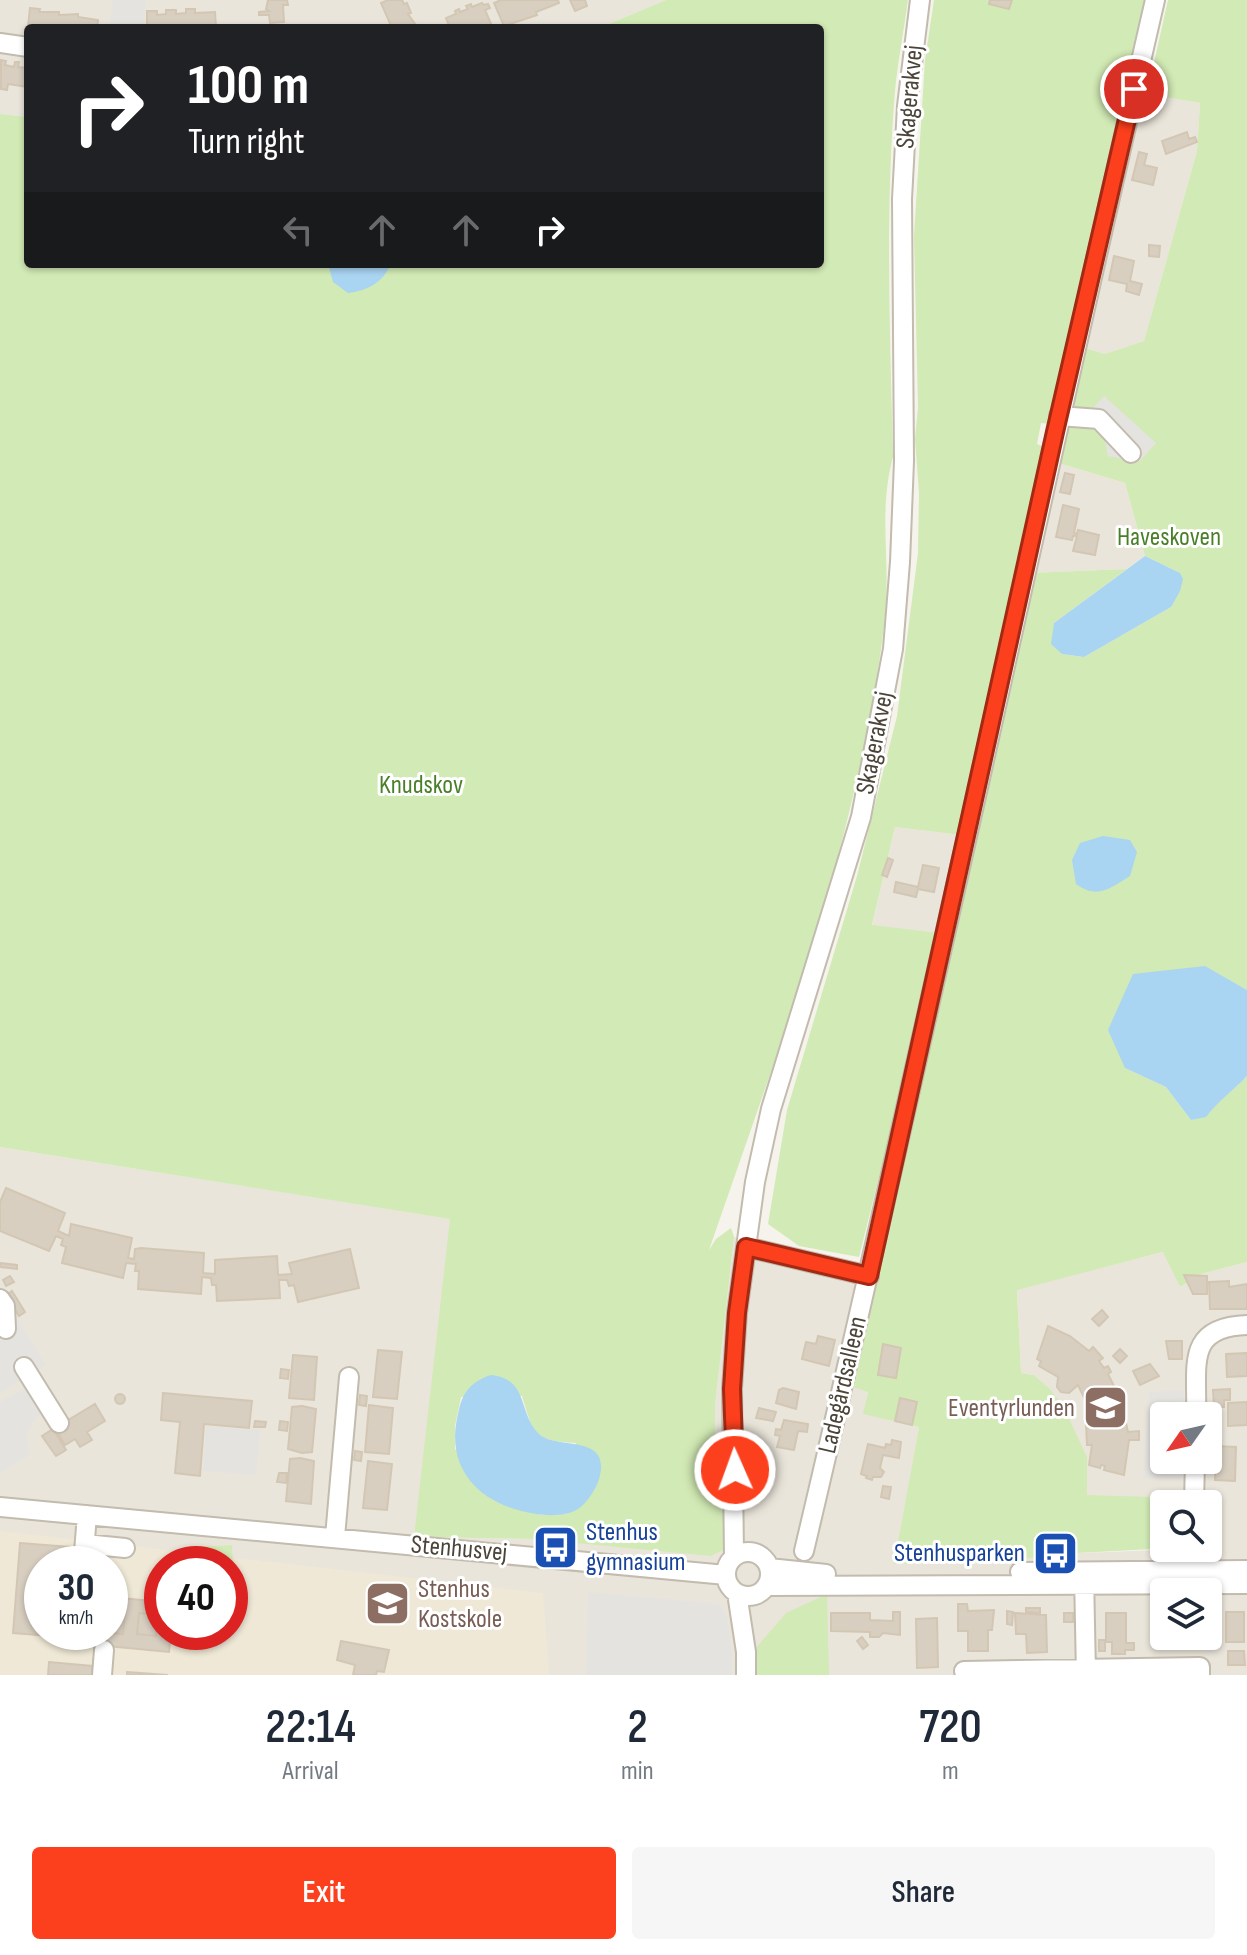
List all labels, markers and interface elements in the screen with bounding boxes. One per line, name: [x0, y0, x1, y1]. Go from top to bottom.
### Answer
street label: Skagerakvej: [890, 44, 930, 150]
text: 100 m: [188, 53, 309, 120]
pin: [1100, 55, 1168, 123]
icon: right: [56, 56, 160, 160]
icon: arrive: [1112, 67, 1156, 111]
text: Turn right: [188, 121, 305, 164]
icon: left: [276, 208, 320, 252]
icon: ahead: [360, 208, 404, 252]
icon: ahead: [444, 208, 488, 252]
icon: right: [528, 208, 572, 252]
park label: Haveskoven: [1117, 522, 1221, 553]
street label: Skagerakvej: [850, 689, 900, 797]
park label: Knudskov: [379, 770, 463, 801]
street label: Ladegårdsalleen: [812, 1313, 874, 1457]
school or university icon: Eventyrlunden: [1082, 1384, 1130, 1432]
place label: Eventyrlunden: [948, 1393, 1075, 1424]
north arrow: [1150, 1402, 1222, 1474]
map controls: [1150, 1402, 1222, 1650]
position arrow: [693, 1428, 777, 1512]
button: search: [1150, 1490, 1222, 1562]
place label: Stenhus gymnasium: [586, 1517, 686, 1578]
bus stop icon: Stenhus gymnasium: [531, 1523, 579, 1571]
street label: Stenhusvej: [410, 1529, 508, 1569]
bus stop icon: Stenhusparken: [1032, 1529, 1080, 1577]
place label: Stenhusparken: [894, 1538, 1025, 1569]
speed limit sign: 40: [144, 1546, 248, 1650]
text: 30: [58, 1564, 94, 1612]
place label: Stenhus Kostskole: [418, 1574, 502, 1635]
button: layers: [1150, 1578, 1222, 1650]
school or university icon: Stenhus Kostskole: [363, 1580, 411, 1628]
text: km/h: [59, 1606, 93, 1630]
text: 22:14: [265, 1699, 356, 1756]
text: 2: [627, 1699, 648, 1756]
text: 720: [919, 1699, 982, 1756]
text: Arrival: [283, 1756, 338, 1787]
text: min: [621, 1756, 654, 1787]
text: m: [942, 1756, 959, 1787]
button: Exit: [32, 1847, 616, 1939]
button: Share: [632, 1847, 1215, 1939]

